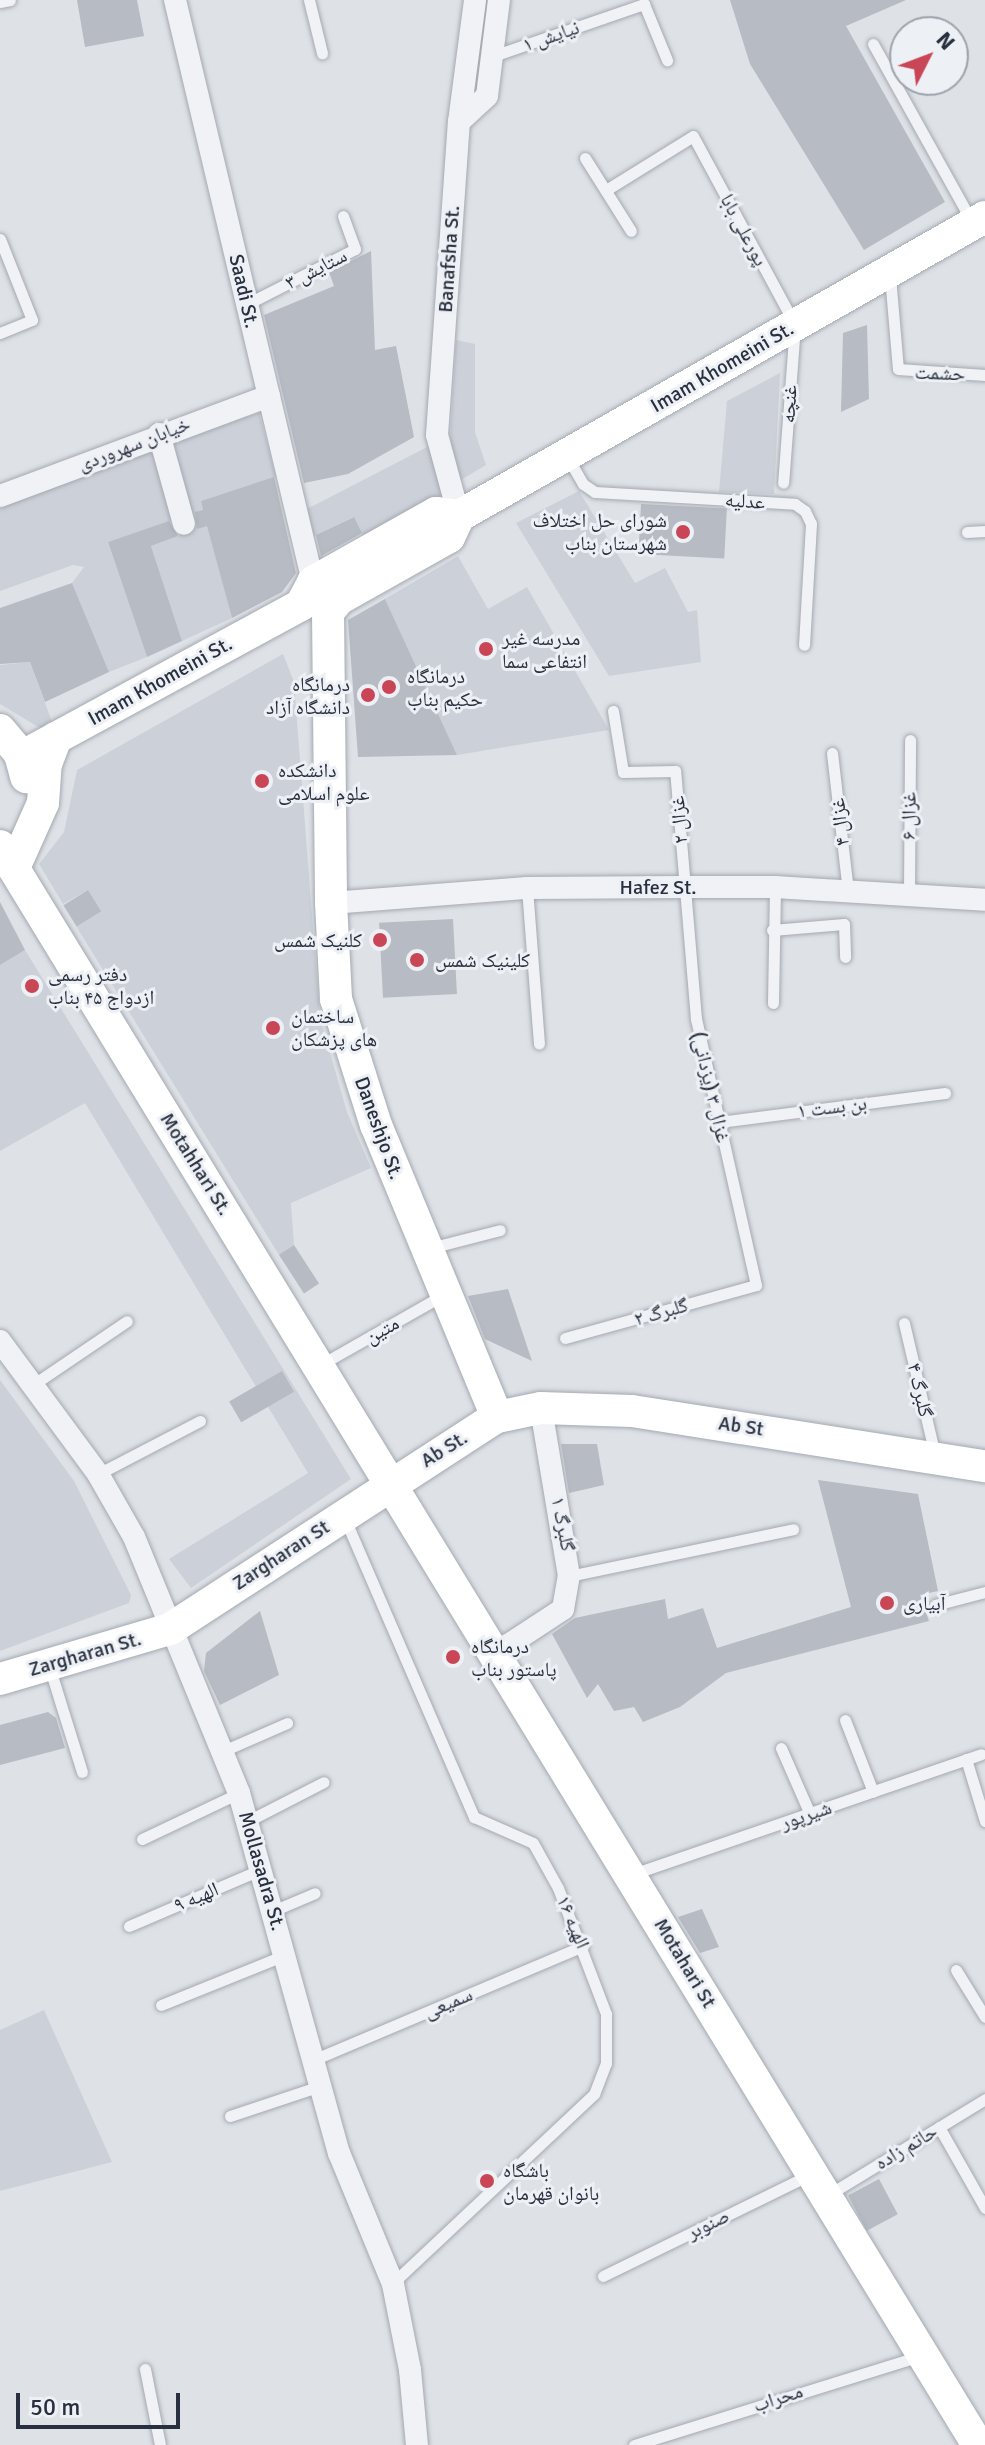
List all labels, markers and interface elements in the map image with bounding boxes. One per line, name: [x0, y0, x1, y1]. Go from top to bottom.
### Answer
street label: نیایش ۱: [520, 15, 582, 57]
north arrow: [889, 16, 969, 96]
text: N: [931, 26, 961, 56]
street label: پورعلی بابا: [715, 190, 773, 270]
street label: Banafsha St.: [433, 205, 465, 313]
street label: ستایش ۳: [281, 243, 351, 295]
street label: Saadi St.: [224, 252, 264, 330]
street label: Imam Khomeini St.: [646, 316, 798, 418]
street label: حشمت: [914, 360, 966, 386]
street label: غنچه: [776, 384, 802, 424]
street label: خیابان سهروردی: [75, 412, 193, 476]
street label: عدلیه: [724, 488, 766, 514]
place label: شورای حل اختلاف شهرستان بناب: [532, 508, 667, 555]
marker: شورای حل اختلاف شهرستان بناب: [674, 523, 692, 541]
place label: مدرسه غیر انتفاعی سما: [502, 626, 587, 673]
street label: Imam Khomeini St.: [84, 631, 236, 731]
marker: مدرسه غیر انتفاعی سما: [477, 640, 495, 658]
place label: درمانگاه حکیم بناب: [407, 664, 483, 711]
place label: درمانگاه دانشگاه آزاد: [266, 672, 350, 719]
marker: درمانگاه حکیم بناب: [378, 676, 400, 698]
marker: درمانگاه دانشگاه آزاد: [357, 684, 379, 706]
place label: دانشکده علوم اسلامی: [278, 758, 370, 805]
marker: دانشکده علوم اسلامی: [253, 772, 271, 790]
street label: غزال ۶: [897, 792, 921, 840]
street label: غزال ۲: [665, 795, 693, 845]
street label: غزال ۴: [826, 797, 854, 847]
street label: Hafez St.: [620, 875, 696, 899]
place label: کلنیک شمس: [274, 928, 362, 952]
marker: کلنیک شمس: [369, 929, 391, 951]
place label: کلینیک شمس: [435, 948, 530, 972]
marker: کلینیک شمس: [406, 949, 428, 971]
place label: دفتر رسمی ازدواج ۴۵ بناب: [48, 962, 154, 1009]
marker: دفتر رسمی ازدواج ۴۵ بناب: [23, 977, 41, 995]
place label: ساختمان های پزشکان: [291, 1004, 377, 1051]
marker: ساختمان های پزشکان: [262, 1017, 284, 1039]
street label: غزال ۳ (یزدانی): [687, 1029, 735, 1145]
street label: Daneshjo St.: [349, 1074, 409, 1182]
street label: بن بست ۱: [796, 1091, 868, 1123]
street label: Motahhari St.: [155, 1108, 237, 1220]
street label: گلبرگ ۲: [631, 1293, 691, 1331]
street label: متین: [361, 1311, 403, 1349]
street label: گلبرگ ۴: [902, 1361, 938, 1419]
street label: Ab St: [717, 1411, 765, 1441]
street label: Ab St.: [416, 1425, 472, 1473]
street label: گلبرگ ۱: [546, 1495, 580, 1553]
street label: Zargharan St: [228, 1515, 334, 1595]
place label: آبیاری: [903, 1591, 946, 1615]
marker: آبیاری: [878, 1594, 896, 1612]
street label: Zargharan St.: [26, 1626, 144, 1682]
place label: درمانگاه پاستور بناب: [471, 1634, 557, 1681]
marker: درمانگاه پاستور بناب: [442, 1646, 464, 1668]
street label: شیرپور: [777, 1795, 835, 1835]
street label: Mollasadra St.: [234, 1809, 290, 1933]
street label: الهیه ۹: [170, 1877, 222, 1917]
street label: الهیه ۱۶: [551, 1892, 595, 1952]
street label: Motahari St: [649, 1914, 721, 2012]
street label: سمیعی: [420, 1982, 476, 2024]
street label: حاتم زاده: [870, 2119, 942, 2175]
place label: باشگاه بانوان قهرمان: [503, 2158, 599, 2205]
marker: باشگاه بانوان قهرمان: [478, 2172, 496, 2190]
street label: صنوبر: [683, 2203, 733, 2245]
scale bar: [20, 2377, 184, 2427]
street label: محراب: [750, 2379, 806, 2417]
text: 50 m: [30, 2392, 80, 2422]

